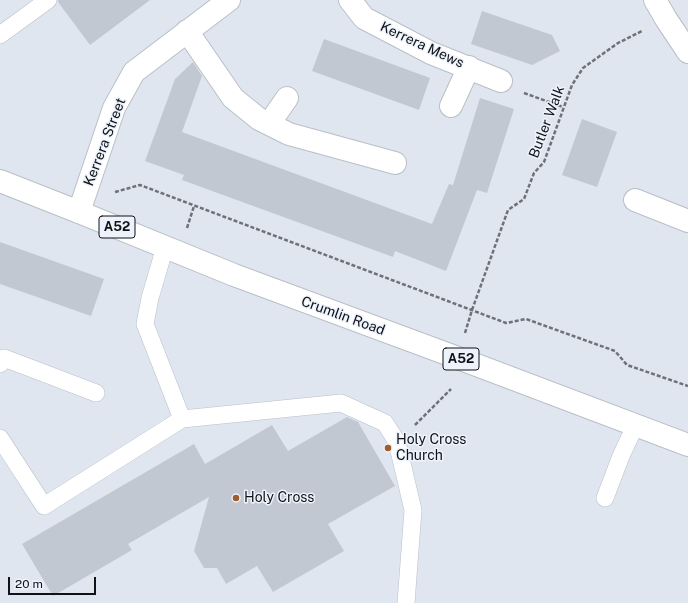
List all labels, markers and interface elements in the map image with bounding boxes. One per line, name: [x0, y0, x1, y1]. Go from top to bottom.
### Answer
street label: Kerrera Mews: [378, 18, 466, 72]
street label: Butler Walk: [526, 83, 568, 161]
street label: Kerrera Street: [80, 96, 130, 188]
road number: A52: [99, 216, 135, 238]
street label: Crumlin Road: [299, 293, 387, 339]
road number: A52: [443, 348, 479, 370]
place label: Holy Cross Church: [396, 432, 466, 464]
marker: Holy Cross Church: [383, 443, 393, 453]
place label: Holy Cross: [244, 490, 314, 506]
marker: Holy Cross: [231, 493, 241, 503]
scale bar: [10, 569, 98, 595]
text: 20 m: [15, 577, 43, 591]

